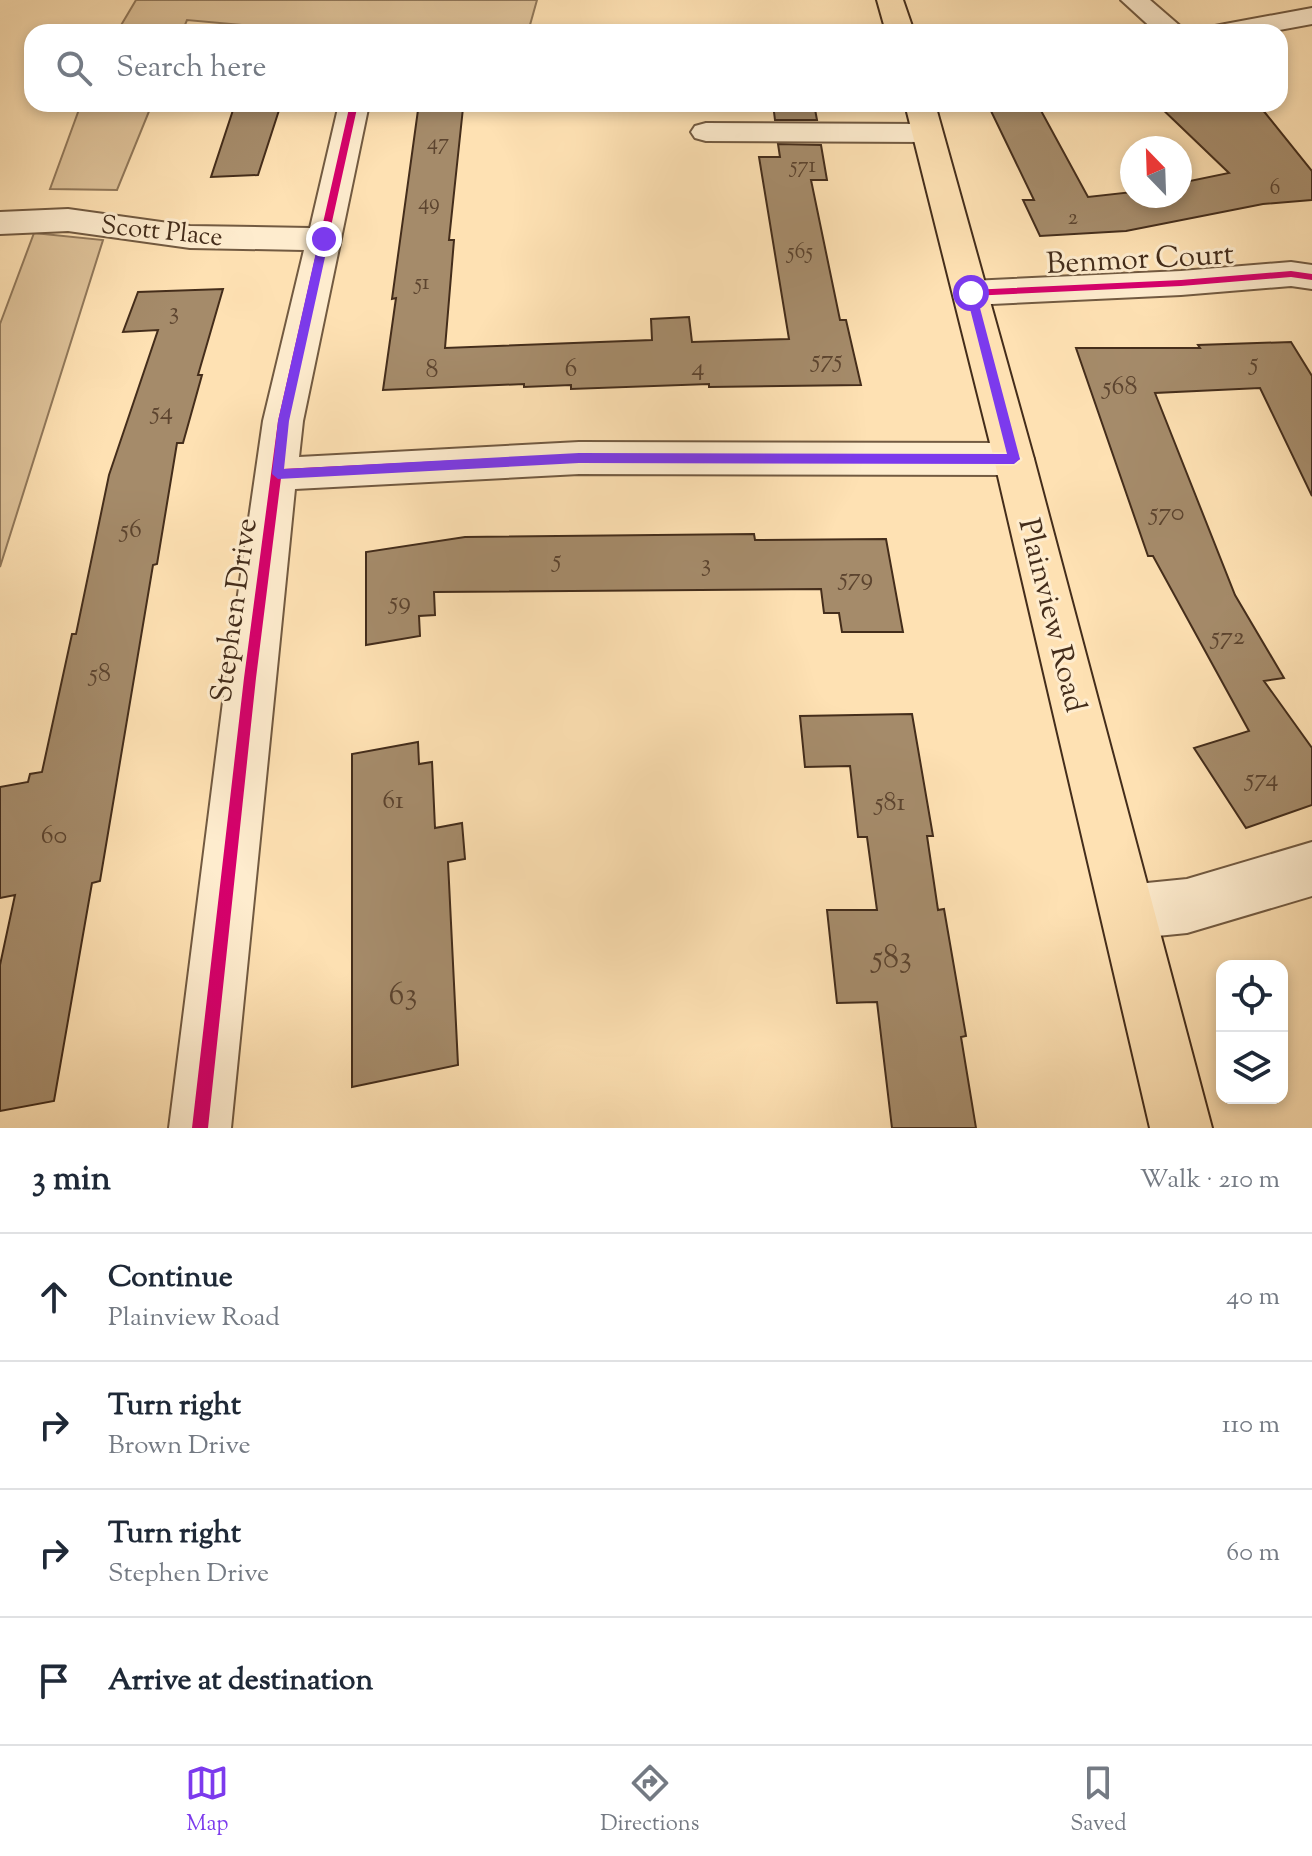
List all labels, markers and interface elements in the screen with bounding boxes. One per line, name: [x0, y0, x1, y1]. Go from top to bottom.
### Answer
search box: [24, 24, 1288, 112]
icon: search: [52, 46, 96, 90]
text: Search here: [116, 47, 266, 90]
house number: 47: [427, 128, 449, 160]
north arrow: [1120, 136, 1192, 208]
house number: 571: [788, 151, 817, 183]
house number: 6: [1270, 173, 1280, 205]
house number: 49: [418, 188, 440, 220]
house number: 2: [1068, 203, 1078, 235]
street label: Scott Place: [99, 208, 224, 257]
route end: [306, 221, 342, 257]
street label: Benmor Court: [1045, 234, 1235, 287]
house number: 565: [785, 237, 813, 269]
house number: 51: [412, 268, 430, 300]
route start: [953, 275, 989, 311]
house number: 3: [169, 294, 179, 331]
house number: 575: [810, 342, 843, 379]
house number: 5: [1248, 345, 1259, 382]
house number: 4: [691, 350, 705, 387]
house number: 6: [565, 351, 577, 388]
house number: 8: [425, 352, 439, 389]
house number: 568: [1101, 369, 1137, 406]
house number: 54: [149, 394, 173, 431]
house number: 570: [1147, 495, 1185, 532]
house number: 56: [118, 512, 142, 549]
street label: Plainview Road: [1006, 514, 1095, 717]
street label: Stephen Drive: [201, 515, 270, 705]
house number: 5: [551, 542, 562, 579]
house number: 3: [701, 546, 711, 583]
house number: 579: [837, 560, 873, 597]
house number: 59: [387, 584, 411, 621]
house number: 572: [1209, 619, 1245, 656]
house number: 58: [87, 656, 111, 693]
house number: 574: [1243, 761, 1279, 798]
house number: 61: [382, 783, 404, 820]
house number: 581: [873, 785, 906, 822]
house number: 60: [41, 818, 67, 855]
house number: 583: [870, 936, 912, 982]
map controls: [1216, 960, 1288, 1104]
button: locate: [1216, 960, 1288, 1032]
house number: 63: [389, 973, 417, 1019]
button: layers: [1216, 1032, 1288, 1104]
text: 3 min: [32, 1156, 111, 1205]
text: Walk · 210 m: [1140, 1162, 1280, 1199]
text: Continue: [108, 1257, 233, 1300]
icon: ahead: [32, 1275, 76, 1319]
text: 40 m: [1226, 1279, 1280, 1316]
text: Plainview Road: [108, 1300, 280, 1337]
text: Turn right: [108, 1385, 241, 1428]
icon: right: [32, 1403, 76, 1447]
text: 110 m: [1222, 1407, 1280, 1444]
text: Brown Drive: [108, 1428, 251, 1465]
text: Turn right: [108, 1513, 241, 1556]
icon: right: [32, 1531, 76, 1575]
text: 60 m: [1226, 1535, 1280, 1572]
text: Stephen Drive: [108, 1556, 269, 1593]
icon: arrive: [32, 1659, 76, 1703]
text: Arrive at destination: [108, 1660, 373, 1703]
tab: Map: [185, 1761, 229, 1841]
tab: Directions: [600, 1761, 699, 1841]
tab: Saved: [1070, 1761, 1127, 1841]

